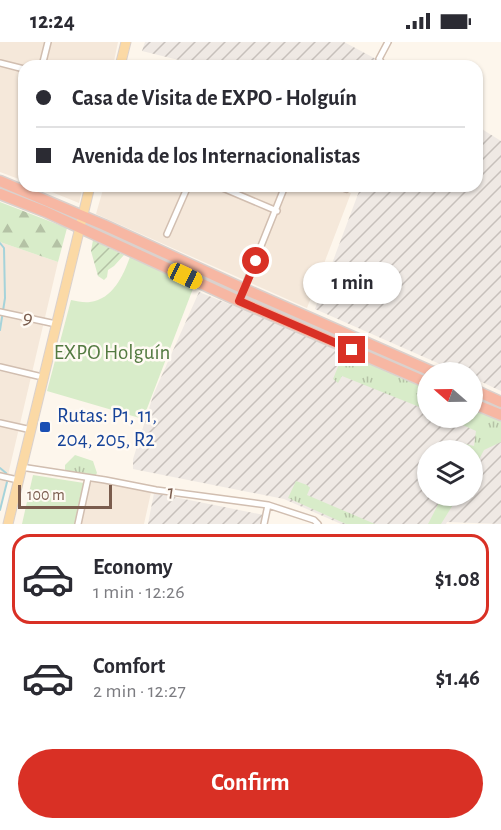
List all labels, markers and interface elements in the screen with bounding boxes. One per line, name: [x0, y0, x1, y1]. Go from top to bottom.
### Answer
text: 12:24: [30, 10, 75, 32]
text: Casa de Visita de EXPO - Holguín: [72, 87, 357, 109]
text: Avenida de los Internacionalistas: [72, 145, 360, 167]
route start: [242, 247, 269, 274]
car: [165, 260, 205, 292]
callout: 1 min: [302, 263, 401, 305]
text: 1 min: [331, 273, 374, 293]
street label: 9: [21, 307, 35, 329]
route end: [338, 336, 365, 363]
park label: EXPO Holguín: [54, 342, 170, 363]
north arrow: [417, 362, 483, 428]
map controls: [417, 362, 483, 506]
place label: Rutas: P1, 11, 204, 205, R2: [57, 405, 157, 450]
marker: Rutas: P1, 11, 204, 205, R2: [38, 420, 52, 434]
button: layers: [417, 440, 483, 506]
street label: 1: [166, 481, 176, 503]
scale bar: [18, 482, 112, 510]
text: 100 m: [27, 487, 65, 503]
icon: car: [21, 552, 75, 606]
text: Economy: [93, 556, 173, 578]
text: $1.08: [435, 568, 480, 590]
text: 1 min · 12:26: [93, 582, 185, 602]
icon: car: [21, 651, 75, 705]
text: Comfort: [93, 655, 165, 677]
text: $1.46: [435, 667, 480, 689]
text: 2 min · 12:27: [93, 681, 186, 701]
button: Confirm: [18, 749, 483, 818]

